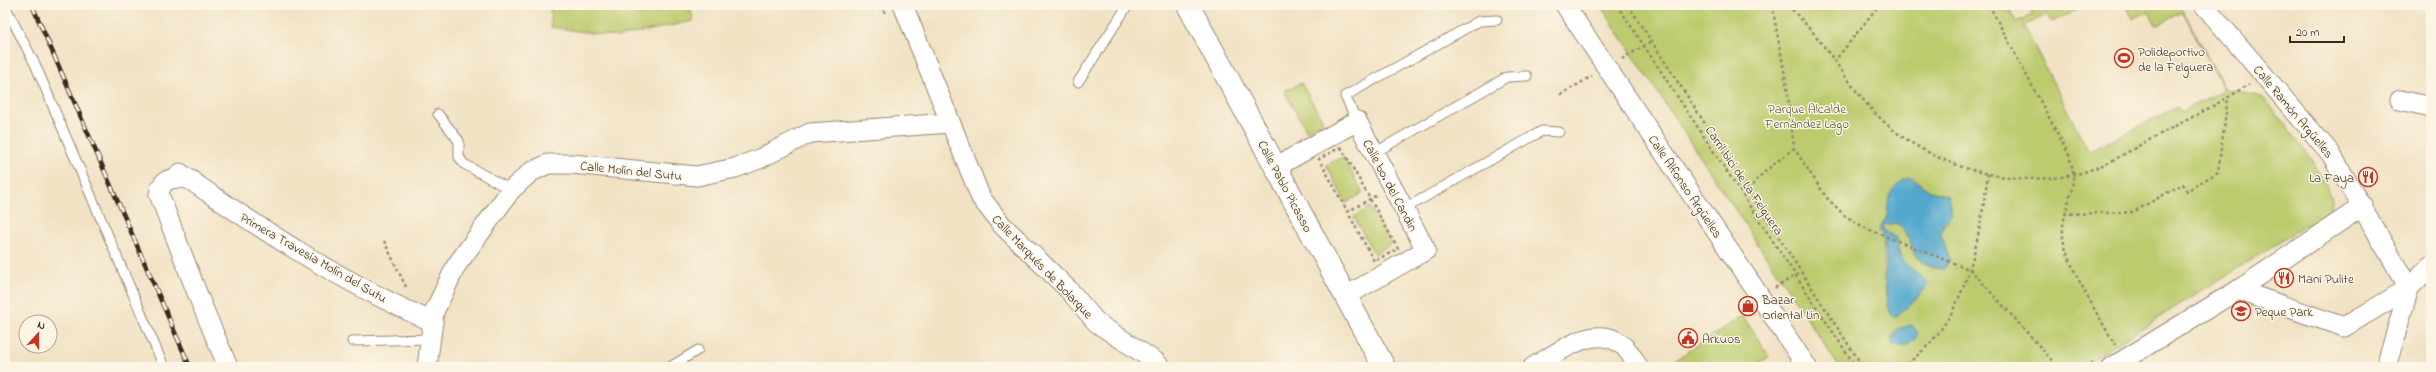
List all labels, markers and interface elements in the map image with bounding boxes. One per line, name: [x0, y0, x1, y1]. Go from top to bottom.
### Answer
scale bar: [2290, 18, 2344, 44]
text: 20 m: [2296, 24, 2319, 42]
place label: Polideportivo de la Felguera: [2138, 43, 2213, 78]
sports icon: Polideportivo de la Felguera: [2113, 47, 2135, 69]
street label: Calle Ramón Argüelles: [2247, 61, 2338, 164]
park label: Parque Alcalde Fernández Lago: [1764, 100, 1849, 135]
street label: Carril bici de La Felguera: [1699, 122, 1788, 240]
street label: Calle Alfonso Argüelles: [1642, 131, 1727, 243]
street label: Calle bo. del Candin: [1357, 136, 1422, 235]
street label: Calle Pablo Picasso: [1252, 137, 1317, 236]
street label: Calle Molín del Sutu: [579, 157, 683, 186]
restaurant icon: La Faya: [2357, 166, 2379, 188]
place label: La Faya: [2309, 169, 2354, 189]
street label: Primera Travesía Molín del Sutu: [236, 208, 390, 308]
street label: Calle Marqués de Bolarque: [987, 211, 1097, 324]
restaurant icon: Mani Pulite: [2273, 267, 2295, 289]
place label: Mani Pulite: [2298, 270, 2354, 289]
place label: Bazar Oriental Lin: [1761, 291, 1820, 325]
shop icon: Bazar Oriental Lin: [1737, 295, 1759, 317]
school or university icon: Peque Park: [2230, 300, 2252, 322]
place label: Peque Park: [2255, 303, 2313, 322]
north arrow: [18, 314, 58, 354]
text: N: [35, 317, 48, 334]
public building icon: Arkuos: [1677, 327, 1699, 349]
place label: Arkuos: [1702, 330, 1741, 349]

